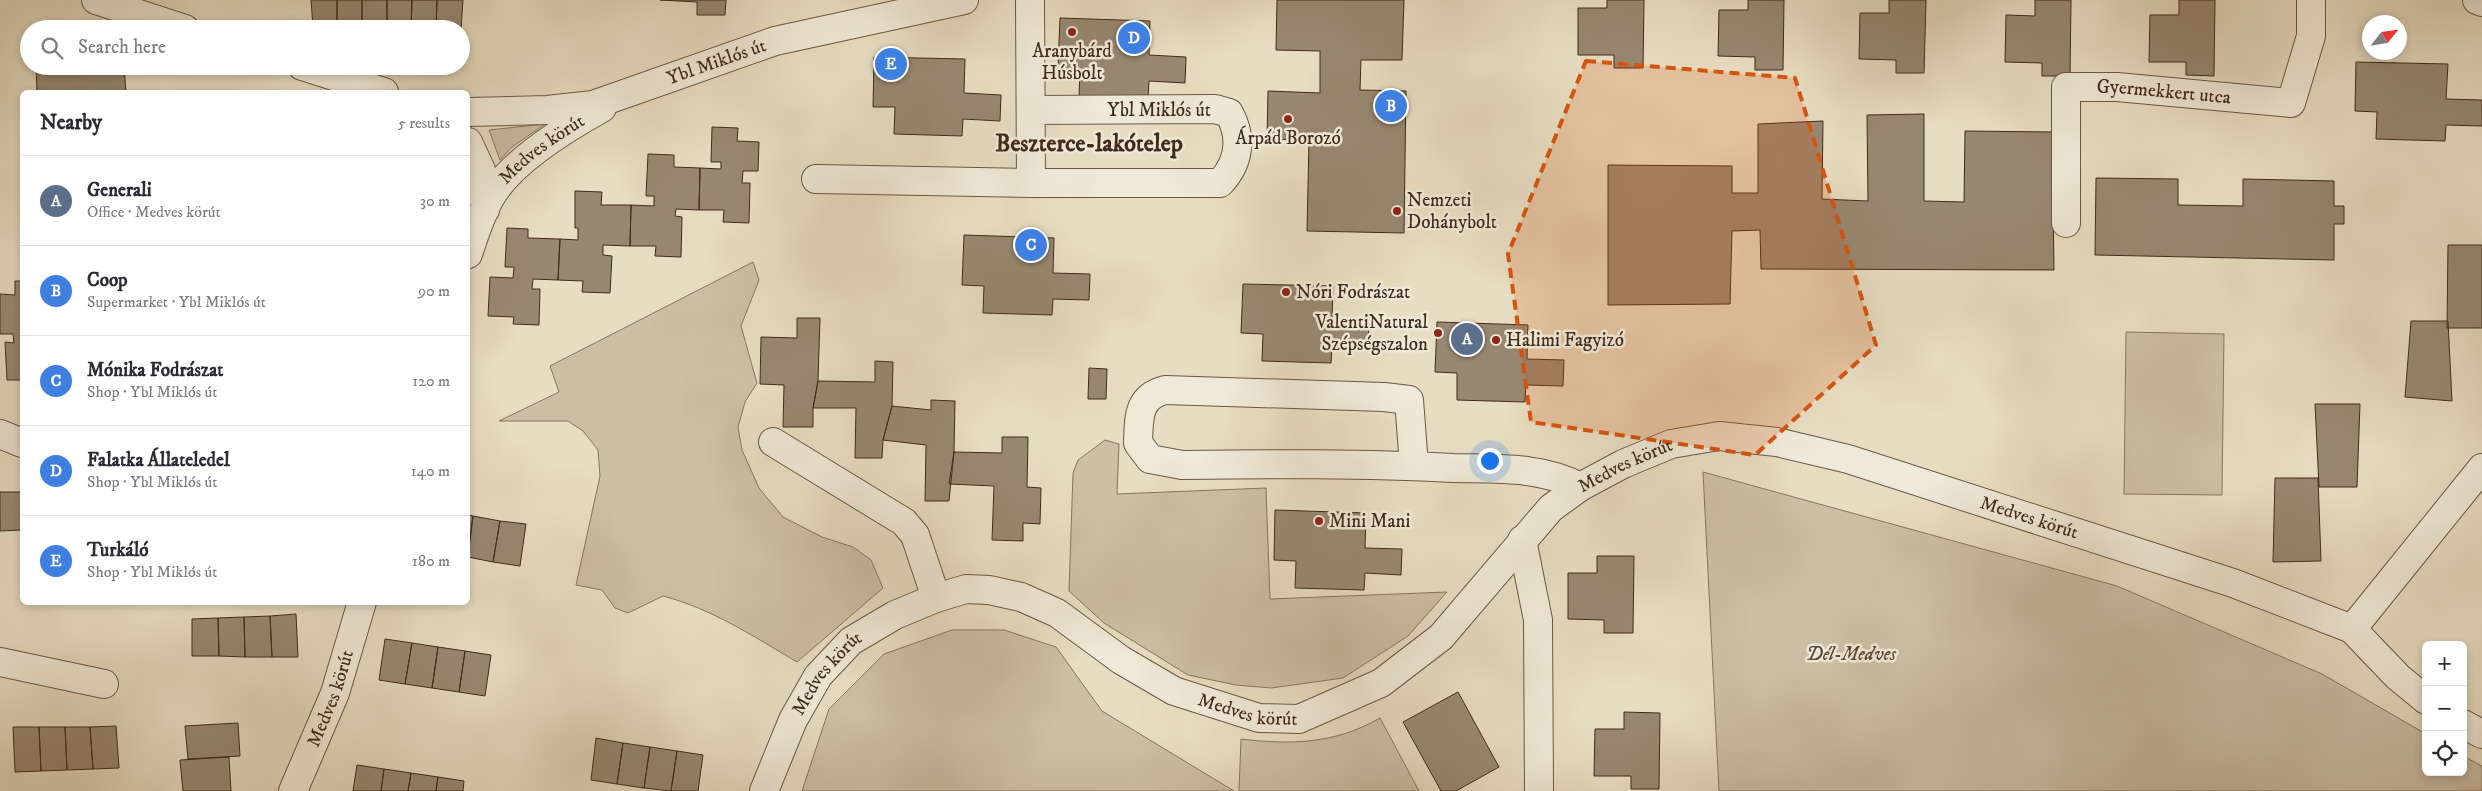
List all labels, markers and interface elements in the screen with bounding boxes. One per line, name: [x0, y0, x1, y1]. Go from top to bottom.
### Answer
north arrow: [2362, 15, 2407, 60]
pin: D: [1118, 19, 1150, 57]
search box: [20, 20, 470, 75]
marker: Aranybárd Húsbolt: [1066, 26, 1078, 38]
icon: search: [38, 34, 66, 62]
street label: Ybl Miklós út: [664, 34, 769, 90]
text: Search here: [78, 36, 166, 59]
place label: Aranybárd Húsbolt: [1032, 40, 1112, 85]
pin: E: [875, 45, 907, 83]
street label: Gyermekkert utca: [2097, 76, 2232, 109]
pin: B: [1375, 87, 1407, 125]
street label: Ybl Miklós út: [1107, 99, 1211, 122]
street label: Medves körút: [494, 109, 589, 189]
text: Nearby: [40, 110, 102, 136]
text: 5 results: [398, 113, 450, 133]
marker: Árpád Borozó: [1282, 113, 1294, 125]
place label: Árpád Borozó: [1235, 125, 1341, 150]
district label: Beszterce-lakótelep: [995, 129, 1183, 159]
text: Generali: [87, 179, 152, 202]
place label: Nemzeti Dohánybolt: [1407, 189, 1497, 234]
text: A: [51, 191, 61, 211]
text: 30 m: [420, 191, 450, 211]
text: Office · Medves körút: [87, 202, 221, 222]
marker: Nemzeti Dohánybolt: [1391, 205, 1403, 217]
pin: C: [1015, 226, 1047, 264]
text: Coop: [87, 269, 128, 292]
text: B: [51, 281, 61, 301]
text: 90 m: [418, 281, 450, 301]
place label: Nóri Fodrászat: [1296, 281, 1410, 304]
marker: Nóri Fodrászat: [1280, 286, 1292, 298]
text: Supermarket · Ybl Miklós út: [87, 292, 266, 312]
place label: ValentiNatural Szépségszalon: [1314, 311, 1428, 356]
pin: A: [1451, 320, 1483, 358]
marker: ValentiNatural Szépségszalon: [1432, 327, 1444, 339]
place label: Halimi Fagyizó: [1506, 329, 1624, 352]
marker: Halimi Fagyizó: [1490, 334, 1502, 346]
text: Mónika Fodrászat: [87, 359, 223, 382]
text: C: [51, 371, 61, 391]
text: 120 m: [412, 371, 450, 391]
text: Shop · Ybl Miklós út: [87, 382, 217, 402]
street label: Medves körút: [1574, 433, 1676, 498]
your location: [1477, 448, 1503, 474]
text: Falatka Állateledel: [87, 449, 230, 472]
text: D: [50, 461, 62, 481]
text: 140 m: [411, 461, 450, 481]
text: Shop · Ybl Miklós út: [87, 472, 217, 492]
street label: Medves körút: [1977, 491, 2081, 544]
place label: Mini Mani: [1329, 510, 1411, 533]
marker: Mini Mani: [1313, 515, 1325, 527]
text: Turkáló: [87, 539, 149, 562]
text: E: [50, 551, 62, 571]
text: 180 m: [412, 551, 450, 571]
text: Shop · Ybl Miklós út: [87, 562, 217, 582]
street label: Medves körút: [787, 626, 866, 719]
map controls: [2422, 641, 2467, 776]
button: +: [2422, 641, 2467, 686]
park label: Dél-Medves: [1806, 643, 1897, 666]
street label: Medves körút: [302, 647, 359, 750]
button: −: [2422, 686, 2467, 731]
street label: Medves körút: [1195, 688, 1298, 730]
button: locate: [2422, 731, 2467, 776]

